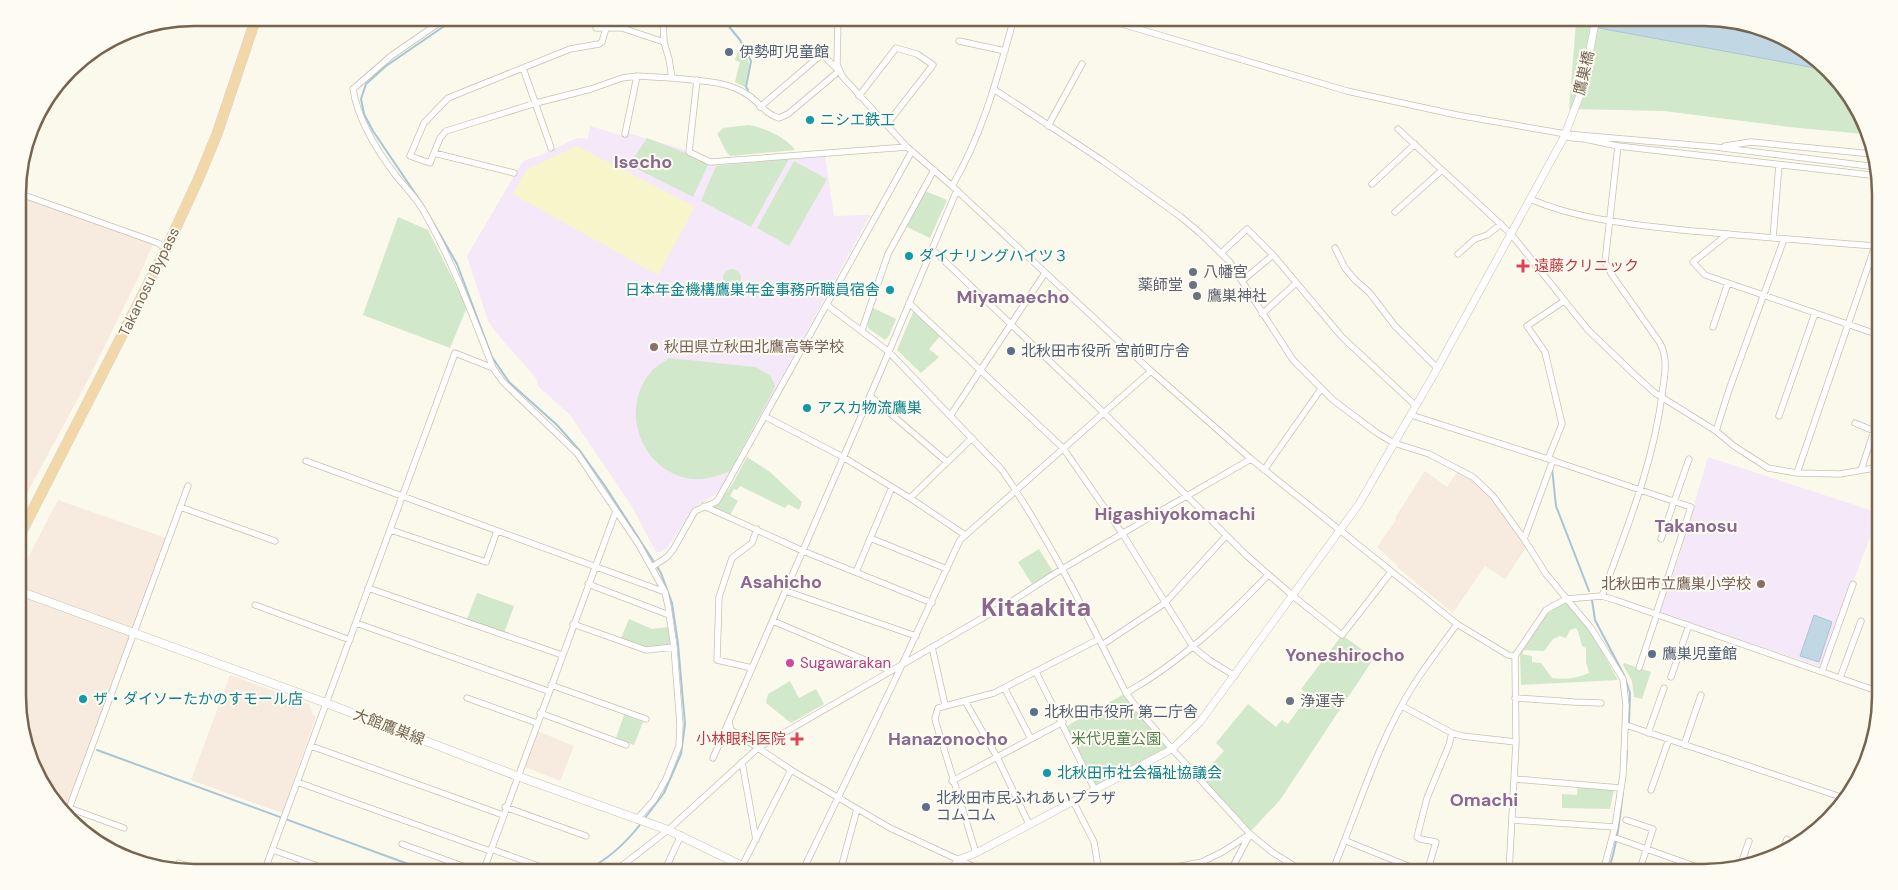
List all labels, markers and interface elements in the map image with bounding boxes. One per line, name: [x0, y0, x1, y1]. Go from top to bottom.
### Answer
place label: 伊勢町児童館: [739, 42, 829, 62]
marker: 伊勢町児童館: [723, 46, 735, 58]
street label: 鷹巣橋: [1569, 49, 1599, 97]
place label: ニシエ鉄工: [820, 110, 895, 130]
marker: ニシエ鉄工: [804, 114, 816, 126]
district label: Isecho: [614, 150, 672, 174]
street label: Takanosu Bypass: [114, 224, 184, 340]
place label: ダイナリングハイツ３: [919, 246, 1068, 266]
marker: ダイナリングハイツ３: [903, 250, 915, 262]
place label: 遠藤クリニック: [1534, 256, 1639, 276]
marker: 遠藤クリニック: [1516, 259, 1530, 273]
place label: 八幡宮: [1203, 262, 1248, 282]
marker: 八幡宮: [1187, 266, 1199, 278]
place label: 薬師堂: [1138, 275, 1183, 295]
marker: 薬師堂: [1187, 279, 1199, 291]
place label: 日本年金機構鷹巣年金事務所職員宿舎: [625, 280, 880, 300]
marker: 日本年金機構鷹巣年金事務所職員宿舎: [884, 284, 896, 296]
district label: Miyamaecho: [957, 285, 1069, 309]
place label: 鷹巣神社: [1207, 286, 1267, 306]
marker: 鷹巣神社: [1191, 290, 1203, 302]
place label: 秋田県立秋田北鷹高等学校: [664, 337, 844, 357]
marker: 秋田県立秋田北鷹高等学校: [648, 341, 660, 353]
place label: 北秋田市役所 宮前町庁舎: [1021, 341, 1190, 361]
marker: 北秋田市役所 宮前町庁舎: [1005, 345, 1017, 357]
place label: アスカ物流鷹巣: [817, 398, 922, 418]
marker: アスカ物流鷹巣: [801, 402, 813, 414]
district label: Higashiyokomachi: [1095, 502, 1255, 526]
district label: Takanosu: [1654, 514, 1738, 538]
district label: Asahicho: [740, 570, 822, 594]
place label: 北秋田市立鷹巣小学校: [1601, 574, 1751, 594]
marker: 北秋田市立鷹巣小学校: [1755, 578, 1767, 590]
district label: Kitaakita: [981, 591, 1091, 624]
district label: Yoneshirocho: [1285, 643, 1405, 667]
place label: 鷹巣児童館: [1662, 644, 1737, 664]
marker: 鷹巣児童館: [1646, 648, 1658, 660]
place label: Sugawarakan: [800, 653, 891, 673]
marker: Sugawarakan: [784, 657, 796, 669]
place label: ザ・ダイソーたかのすモール店: [93, 689, 303, 709]
place label: 浄運寺: [1300, 691, 1345, 711]
marker: ザ・ダイソーたかのすモール店: [77, 693, 89, 705]
marker: 浄運寺: [1284, 695, 1296, 707]
place label: 北秋田市役所 第二庁舎: [1044, 702, 1198, 722]
street label: 大館鷹巣線: [350, 704, 428, 750]
marker: 北秋田市役所 第二庁舎: [1028, 706, 1040, 718]
district label: Hanazonocho: [888, 727, 1008, 751]
place label: 小林眼科医院: [696, 729, 786, 749]
park label: 米代児童公園: [1071, 729, 1161, 749]
marker: 小林眼科医院: [790, 732, 804, 746]
place label: 北秋田市社会福祉協議会: [1057, 763, 1222, 783]
marker: 北秋田市社会福祉協議会: [1041, 767, 1053, 779]
place label: 北秋田市民ふれあいプラザ コムコム: [936, 788, 1116, 825]
district label: Omachi: [1450, 788, 1518, 812]
marker: 北秋田市民ふれあいプラザ コムコム: [920, 801, 932, 813]

